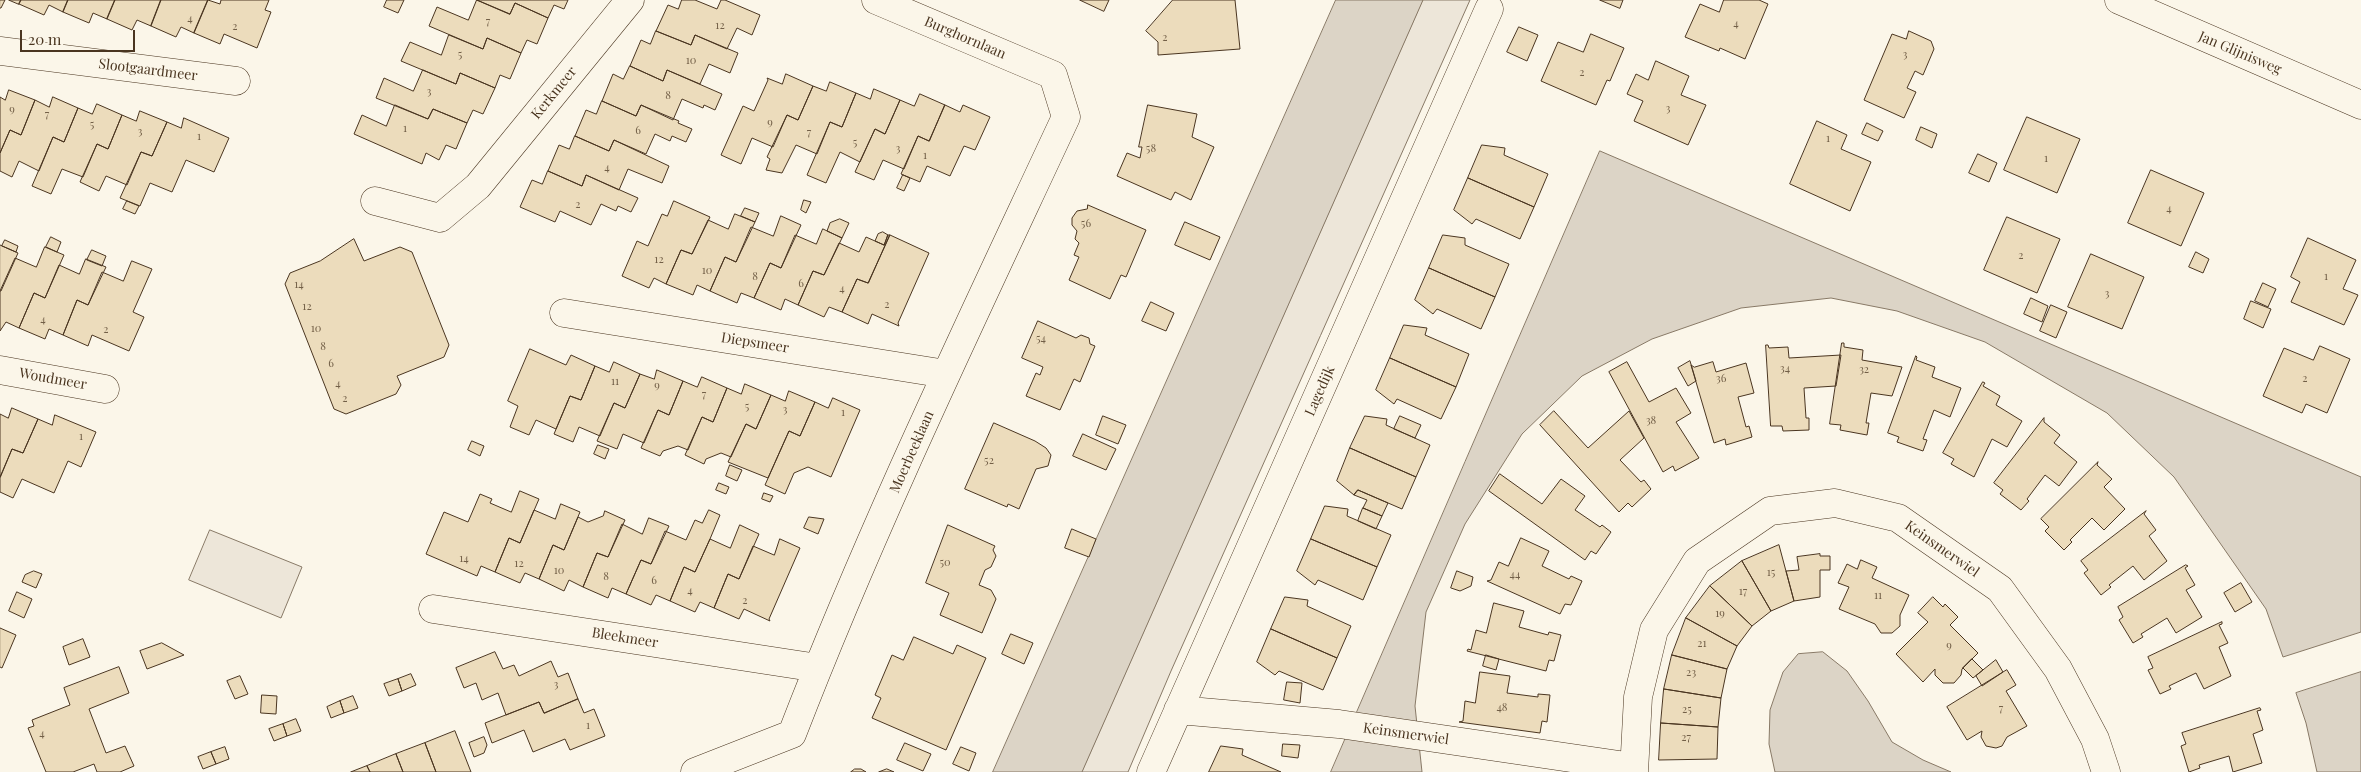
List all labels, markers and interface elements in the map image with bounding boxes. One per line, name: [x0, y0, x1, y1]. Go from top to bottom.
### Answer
house number: 4: [187, 12, 193, 26]
street label: Burghornlaan: [922, 13, 1008, 63]
house number: 7: [486, 15, 490, 29]
house number: 4: [1733, 17, 1739, 31]
house number: 12: [715, 19, 725, 33]
scale bar: [22, 20, 138, 52]
house number: 2: [232, 20, 238, 34]
street label: Jan Glijnisweg: [2196, 28, 2284, 78]
text: 20 m: [28, 29, 61, 49]
house number: 2: [1162, 31, 1168, 45]
house number: 5: [458, 48, 462, 62]
house number: 3: [1903, 48, 1907, 62]
house number: 10: [686, 54, 696, 68]
street label: Slootgaardmeer: [98, 56, 198, 84]
street label: Kerkmeer: [528, 63, 580, 123]
house number: 2: [1579, 66, 1585, 80]
house number: 3: [427, 85, 431, 99]
house number: 8: [665, 89, 671, 103]
house number: 3: [1666, 102, 1670, 116]
house number: 9: [9, 103, 15, 117]
house number: 7: [45, 108, 49, 122]
house number: 9: [767, 116, 773, 130]
house number: 5: [90, 118, 94, 132]
house number: 1: [403, 122, 407, 136]
house number: 6: [635, 124, 641, 138]
house number: 3: [138, 125, 142, 139]
house number: 7: [807, 126, 811, 140]
house number: 1: [197, 130, 201, 144]
house number: 1: [1826, 132, 1830, 146]
house number: 5: [853, 136, 857, 150]
house number: 3: [896, 142, 900, 156]
house number: 58: [1146, 142, 1156, 156]
house number: 1: [923, 149, 927, 163]
house number: 1: [2044, 152, 2048, 166]
house number: 4: [604, 161, 610, 175]
house number: 2: [575, 198, 581, 212]
house number: 4: [2166, 202, 2172, 216]
house number: 56: [1081, 217, 1091, 231]
house number: 2: [2018, 249, 2024, 263]
house number: 12: [654, 253, 664, 267]
house number: 10: [702, 264, 712, 278]
house number: 8: [752, 270, 758, 284]
house number: 1: [2324, 270, 2328, 284]
house number: 6: [798, 277, 804, 291]
house number: 14: [294, 278, 304, 292]
house number: 4: [839, 282, 845, 296]
house number: 3: [2105, 287, 2109, 301]
house number: 2: [884, 298, 890, 312]
house number: 12: [302, 300, 312, 314]
house number: 4: [40, 313, 46, 327]
house number: 10: [311, 322, 321, 336]
house number: 2: [103, 323, 109, 337]
street label: Diepsmeer: [720, 329, 790, 357]
house number: 54: [1036, 332, 1046, 346]
house number: 8: [320, 340, 326, 354]
house number: 6: [328, 357, 334, 371]
house number: 34: [1780, 362, 1790, 376]
street label: Lagedijk: [1302, 363, 1338, 419]
house number: 32: [1859, 363, 1869, 377]
street label: Woudmeer: [18, 365, 88, 393]
house number: 36: [1716, 372, 1726, 386]
house number: 2: [2302, 372, 2308, 386]
house number: 11: [611, 375, 619, 389]
house number: 4: [335, 377, 341, 391]
house number: 9: [654, 379, 660, 393]
house number: 7: [702, 388, 706, 402]
house number: 2: [342, 392, 348, 406]
house number: 5: [745, 400, 749, 414]
house number: 3: [783, 403, 787, 417]
house number: 1: [841, 406, 845, 420]
street label: Moerbeeklaan: [886, 408, 938, 496]
house number: 38: [1646, 414, 1656, 428]
house number: 1: [79, 430, 83, 444]
house number: 52: [984, 454, 994, 468]
street label: Keinsmerwiel: [1902, 517, 1982, 581]
house number: 14: [459, 552, 469, 566]
house number: 50: [939, 556, 951, 570]
house number: 12: [514, 557, 524, 571]
house number: 10: [554, 564, 564, 578]
house number: 15: [1767, 566, 1775, 580]
house number: 44: [1510, 568, 1520, 582]
house number: 8: [603, 570, 609, 584]
house number: 6: [651, 574, 657, 588]
house number: 4: [687, 584, 693, 598]
house number: 17: [1739, 585, 1747, 599]
house number: 11: [1874, 589, 1882, 603]
house number: 2: [742, 594, 748, 608]
house number: 19: [1715, 607, 1725, 621]
street label: Bleekmeer: [591, 624, 659, 652]
house number: 21: [1697, 637, 1707, 651]
house number: 9: [1946, 639, 1952, 653]
house number: 23: [1686, 666, 1696, 680]
house number: 3: [554, 678, 558, 692]
house number: 48: [1496, 701, 1508, 715]
house number: 7: [1999, 702, 2003, 716]
house number: 25: [1682, 703, 1692, 717]
house number: 1: [586, 719, 590, 733]
street label: Keinsmerwiel: [1362, 720, 1450, 748]
house number: 4: [39, 727, 45, 741]
house number: 27: [1681, 731, 1691, 745]

